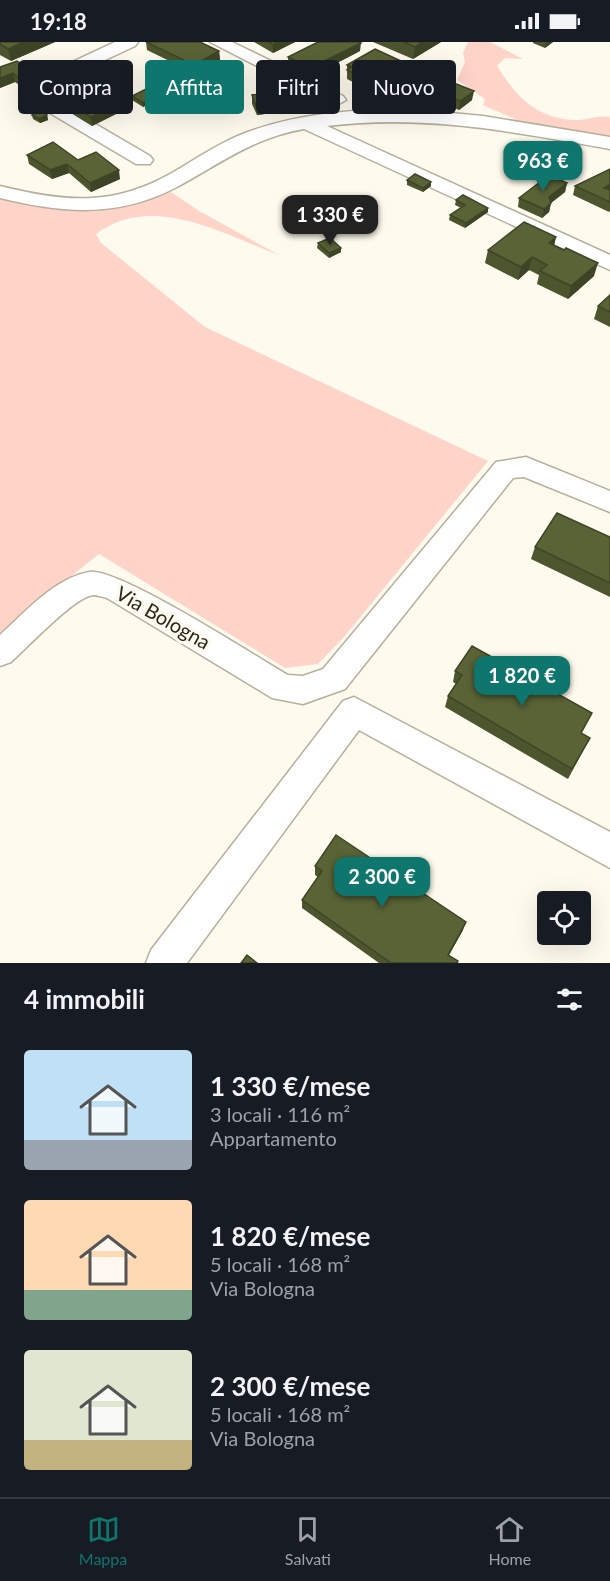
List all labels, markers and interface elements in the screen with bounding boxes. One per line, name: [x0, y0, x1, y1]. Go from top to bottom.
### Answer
text: 19:18: [30, 8, 87, 35]
chip: Compra: [18, 60, 133, 114]
chip: Affitta: [145, 60, 244, 114]
chip: Filtri: [256, 60, 340, 114]
chip: Nuovo: [352, 60, 456, 114]
pin: 963 €: [501, 141, 585, 192]
text: 963 €: [517, 148, 569, 172]
pin: 1 330 €: [275, 195, 385, 246]
text: 1 330 €: [296, 202, 364, 226]
street label: Via Bologna: [112, 580, 215, 654]
pin: 1 820 €: [467, 656, 577, 707]
text: 1 820 €: [488, 663, 556, 687]
pin: 2 300 €: [327, 857, 437, 908]
text: 2 300 €: [348, 864, 416, 888]
map controls: [537, 891, 591, 945]
button: locate: [537, 891, 591, 945]
text: 4 immobili: [24, 983, 145, 1015]
icon: filters: [553, 983, 586, 1016]
text: 1 330 €/mese: [210, 1070, 370, 1102]
icon: home: [72, 1074, 144, 1146]
text: 3 locali · 116 m²: [210, 1102, 350, 1126]
text: Appartamento: [210, 1126, 337, 1150]
text: 1 820 €/mese: [210, 1220, 370, 1252]
icon: home: [72, 1224, 144, 1296]
text: 5 locali · 168 m²: [210, 1252, 350, 1276]
text: Via Bologna: [210, 1276, 315, 1300]
text: 2 300 €/mese: [210, 1370, 370, 1402]
icon: home: [72, 1374, 144, 1446]
text: 5 locali · 168 m²: [210, 1402, 350, 1426]
text: Via Bologna: [210, 1426, 315, 1450]
tab: Mappa: [79, 1513, 127, 1568]
tab: Salvati: [285, 1513, 331, 1568]
tab: Home: [489, 1513, 531, 1568]

